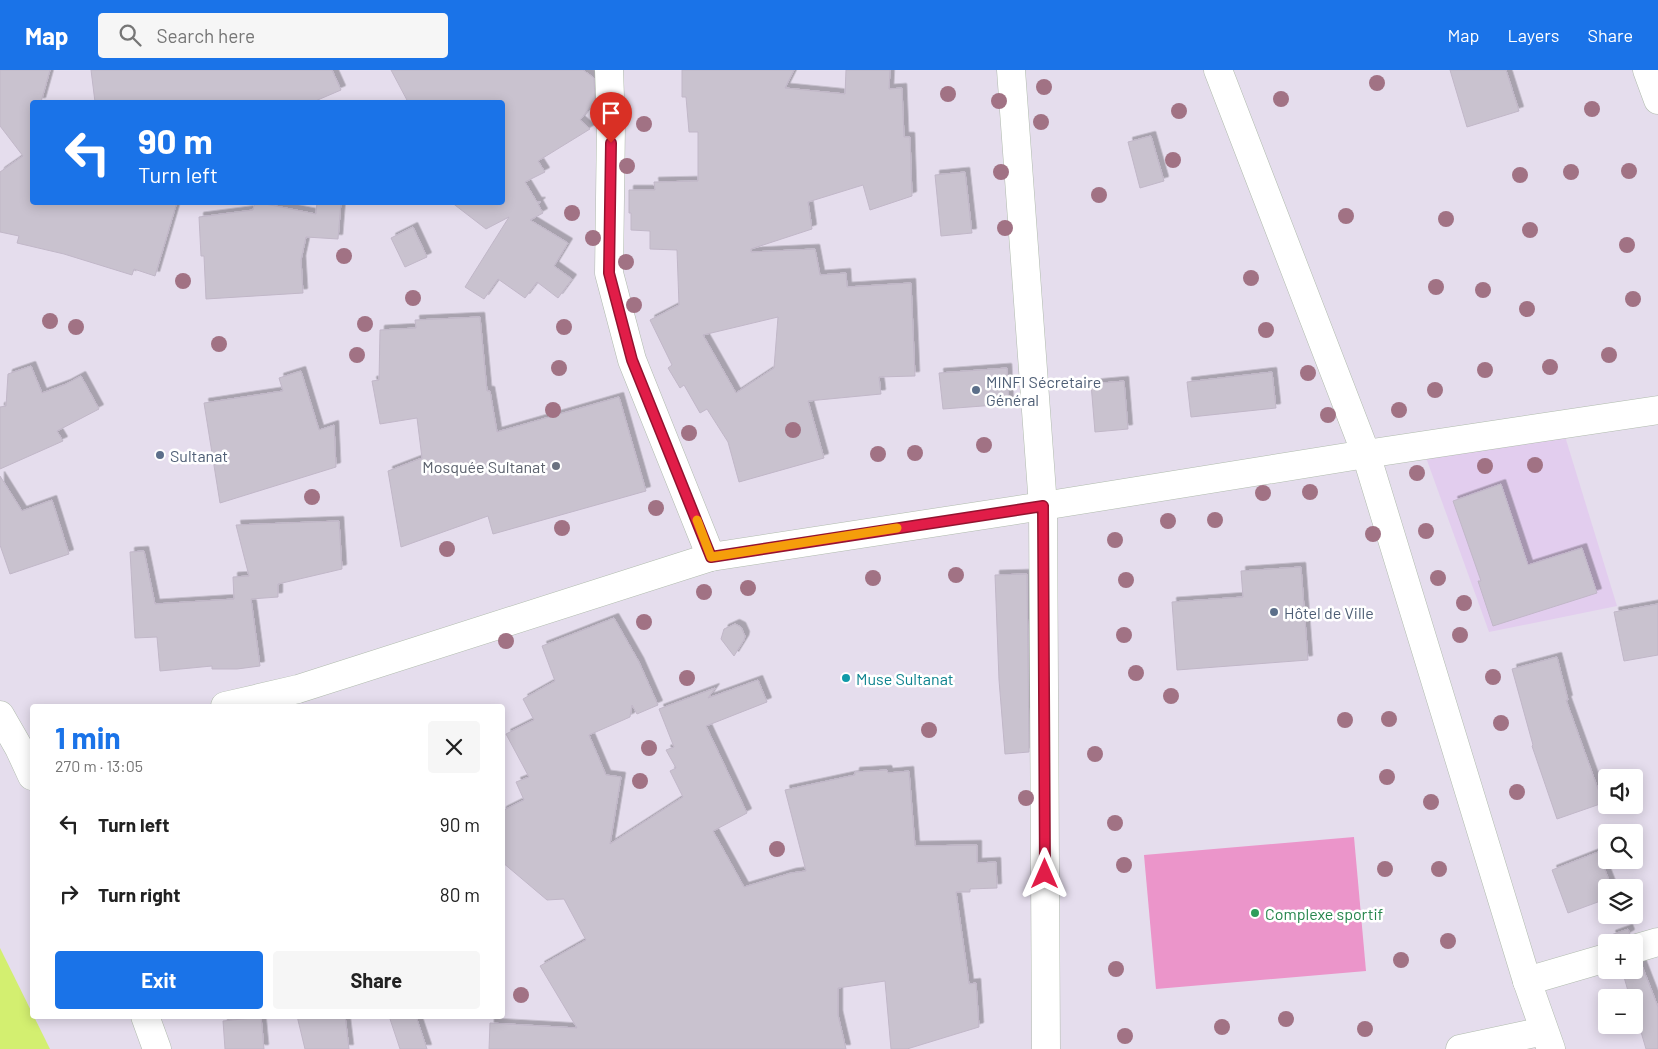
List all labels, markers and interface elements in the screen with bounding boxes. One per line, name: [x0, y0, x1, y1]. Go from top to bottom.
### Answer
search box: [98, 13, 448, 58]
text: Map: [25, 21, 68, 50]
icon: search: [116, 21, 144, 49]
text: Search here: [156, 24, 255, 47]
text: Map: [1447, 24, 1479, 46]
text: Layers: [1507, 24, 1560, 46]
text: Share: [1588, 24, 1633, 46]
pin: [590, 92, 632, 143]
icon: arrive: [597, 99, 625, 127]
text: 90 m: [138, 119, 213, 161]
icon: left: [55, 120, 120, 185]
text: Turn left: [138, 161, 218, 187]
place label: MINFI Sécretaire Général: [986, 372, 1101, 409]
marker: MINFI Sécretaire Général: [970, 384, 982, 396]
place label: Sultanat: [170, 446, 228, 465]
marker: Sultanat: [154, 449, 166, 461]
place label: Mosquée Sultanat: [422, 457, 546, 476]
marker: Mosquée Sultanat: [550, 460, 562, 472]
place label: Hôtel de Ville: [1284, 603, 1374, 622]
marker: Hôtel de Ville: [1268, 606, 1280, 618]
place label: Muse Sultanat: [856, 669, 954, 688]
marker: Muse Sultanat: [840, 672, 852, 684]
text: 1 min: [55, 719, 121, 755]
button: close: [428, 721, 480, 773]
text: 270 m · 13:05: [55, 756, 143, 775]
map controls: [1598, 769, 1643, 1034]
button: sound: [1598, 769, 1643, 814]
icon: left: [55, 810, 83, 838]
text: Turn left: [98, 813, 169, 836]
text: 90 m: [440, 813, 480, 836]
button: search: [1598, 824, 1643, 869]
position arrow: [1018, 847, 1070, 899]
button: layers: [1598, 879, 1643, 924]
icon: right: [55, 880, 83, 908]
text: Turn right: [98, 883, 180, 906]
text: 80 m: [440, 883, 480, 906]
place label: Complexe sportif: [1265, 904, 1384, 923]
marker: Complexe sportif: [1249, 907, 1261, 919]
button: +: [1598, 934, 1643, 979]
button: Exit: [55, 951, 263, 1009]
button: Share: [273, 951, 480, 1009]
button: −: [1598, 989, 1643, 1034]

